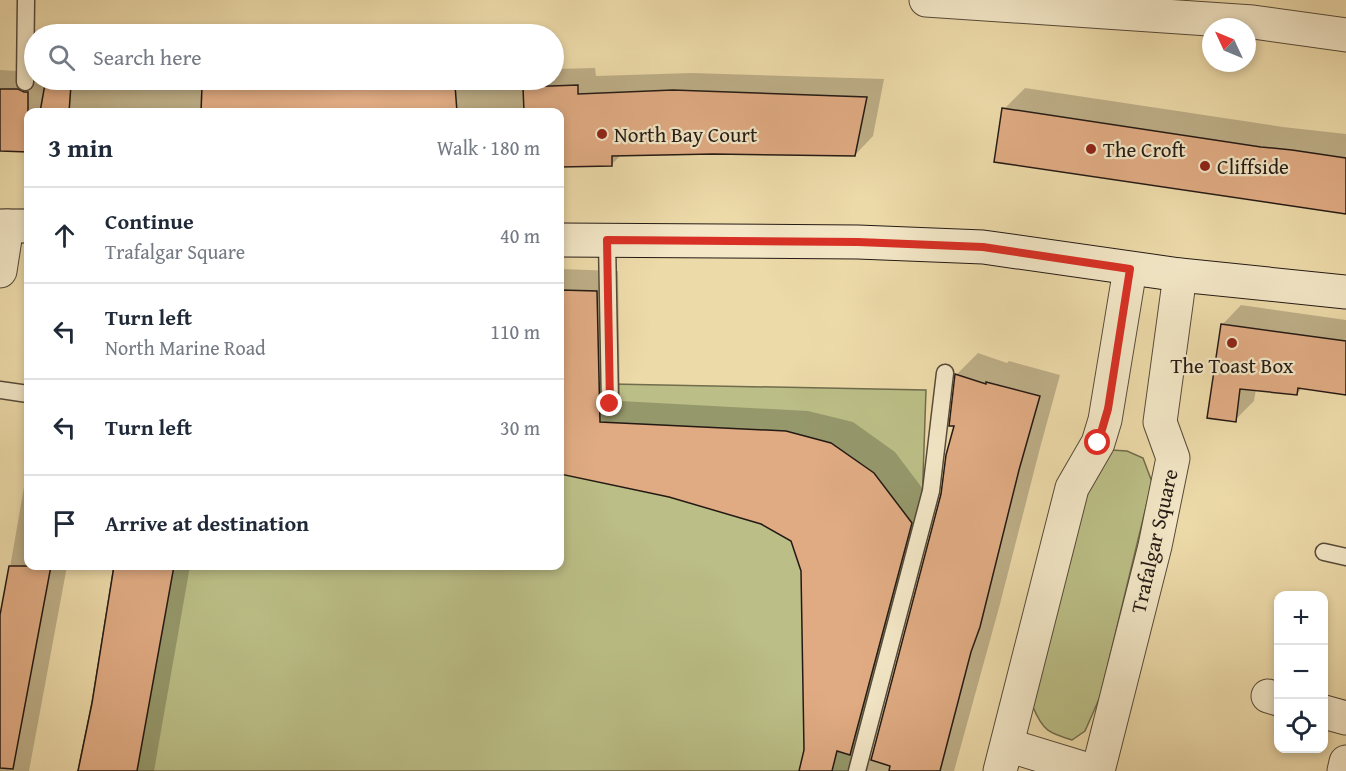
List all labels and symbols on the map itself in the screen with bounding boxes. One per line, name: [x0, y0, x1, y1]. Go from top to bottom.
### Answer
north arrow: [1202, 18, 1256, 72]
place label: North Bay Court: [614, 119, 758, 150]
marker: North Bay Court: [595, 127, 609, 141]
place label: The Croft: [1103, 134, 1186, 165]
marker: The Croft: [1084, 142, 1098, 156]
place label: Cliffside: [1217, 151, 1289, 182]
marker: Cliffside: [1198, 159, 1212, 173]
marker: The Toast Box: [1225, 336, 1239, 350]
place label: The Toast Box: [1171, 350, 1294, 381]
route end: [596, 390, 622, 416]
route start: [1084, 429, 1110, 455]
street label: Trafalgar Square: [1122, 466, 1186, 616]

